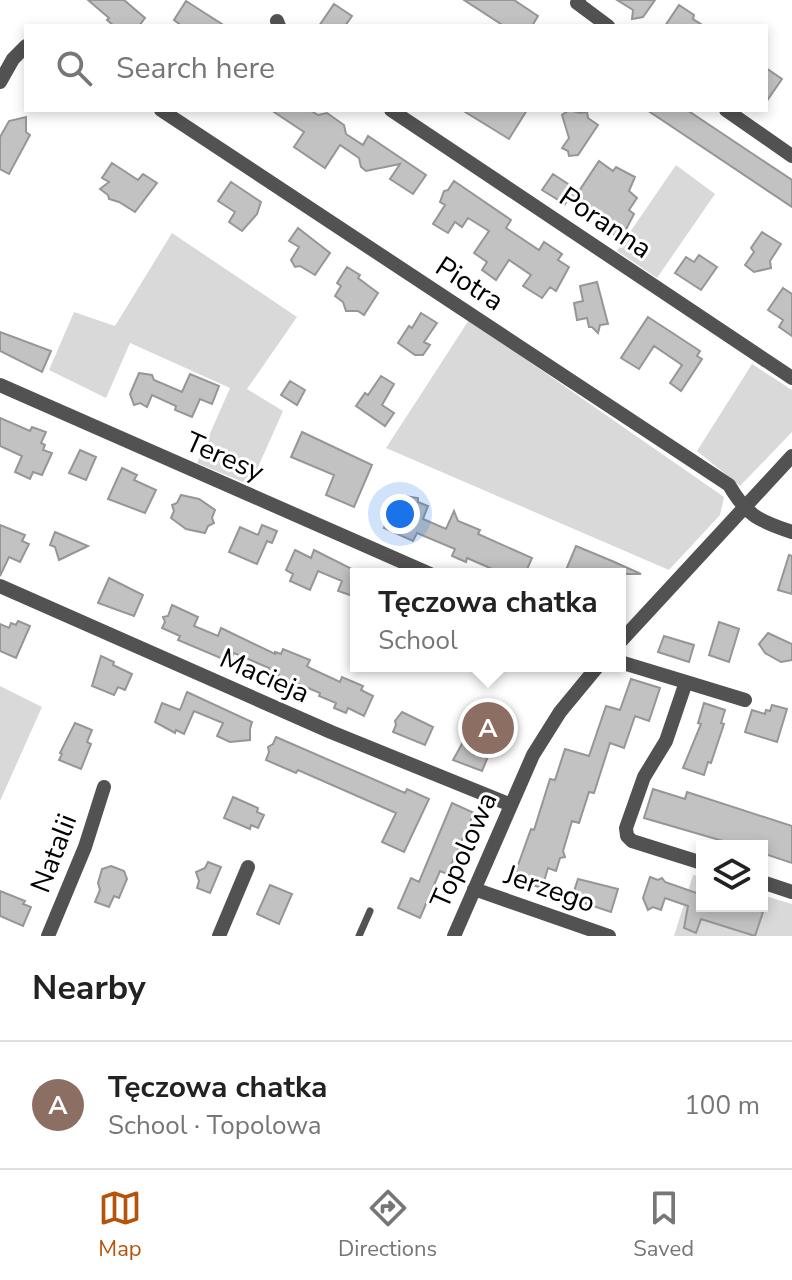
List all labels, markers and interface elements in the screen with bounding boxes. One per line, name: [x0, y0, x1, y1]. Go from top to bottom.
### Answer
search box: [24, 24, 768, 112]
icon: search: [52, 46, 96, 90]
text: Search here: [116, 48, 275, 89]
street label: Poranna: [552, 178, 659, 268]
street label: Piotra: [428, 248, 511, 320]
street label: Teresy: [179, 423, 270, 491]
your location: [380, 494, 420, 534]
popup: [350, 568, 626, 672]
text: Tęczowa chatka: [378, 582, 598, 623]
text: School: [378, 623, 458, 658]
street label: Macieja: [214, 639, 316, 713]
pin: A: [462, 698, 514, 758]
street label: Topolowa: [421, 786, 506, 915]
street label: Natalii: [22, 809, 86, 898]
map controls: [696, 840, 768, 912]
button: layers: [696, 840, 768, 912]
street label: Jerzego: [498, 855, 600, 922]
text: Nearby: [32, 965, 146, 1011]
text: Tęczowa chatka: [108, 1067, 327, 1108]
text: A: [48, 1088, 68, 1123]
text: 100 m: [684, 1088, 760, 1123]
text: School · Topolowa: [108, 1108, 322, 1143]
tab: Map: [98, 1186, 142, 1264]
tab: Directions: [338, 1186, 437, 1264]
tab: Saved: [633, 1186, 694, 1264]

